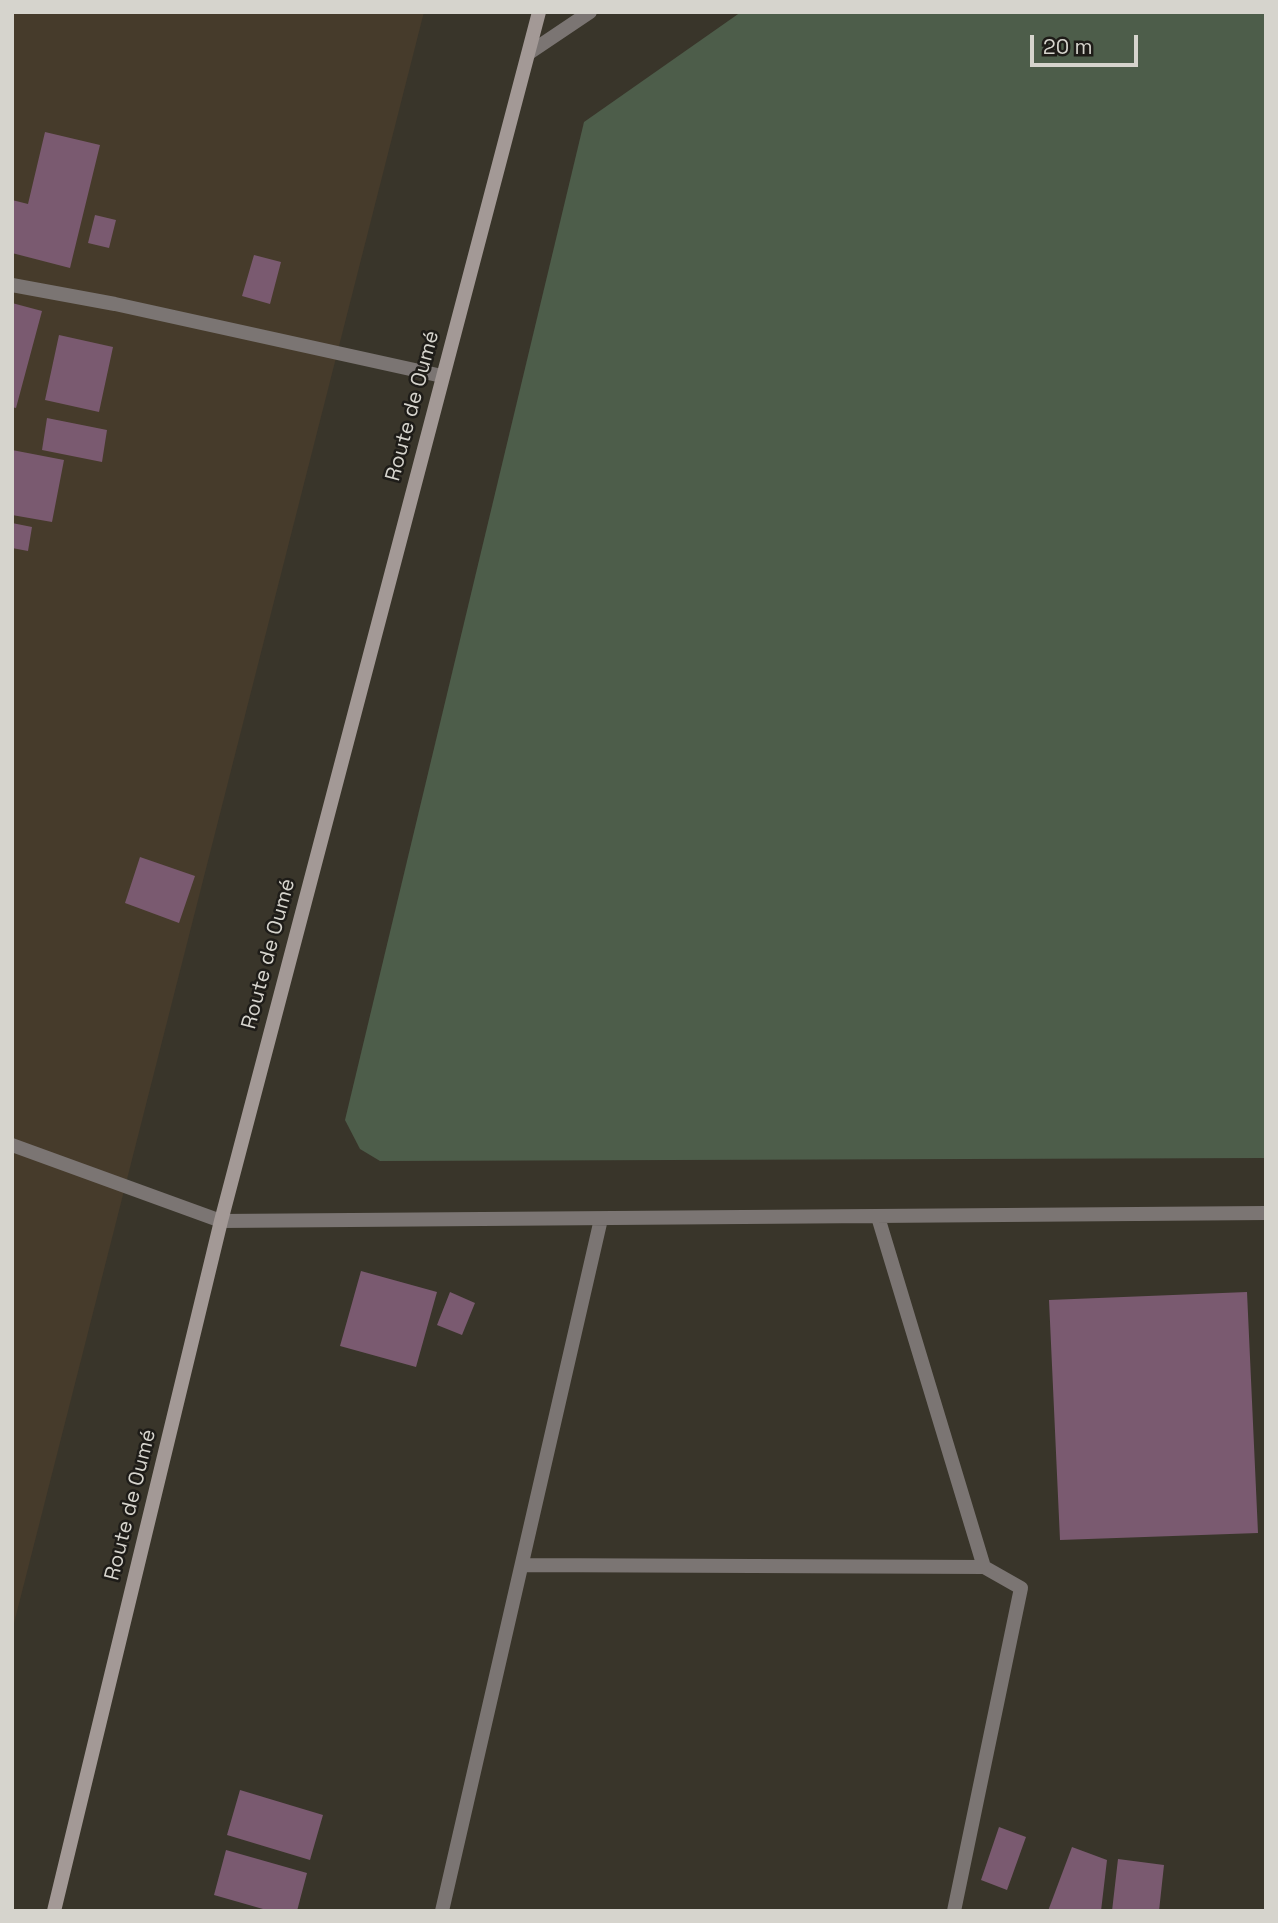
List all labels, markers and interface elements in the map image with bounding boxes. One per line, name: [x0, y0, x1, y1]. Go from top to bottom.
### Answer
scale bar: [1033, 21, 1142, 65]
text: 20 m: [1043, 33, 1093, 60]
street label: Route de Oumé: [381, 328, 445, 484]
street label: Route de Oumé: [237, 876, 301, 1032]
street label: Route de Oumé: [100, 1427, 162, 1583]

